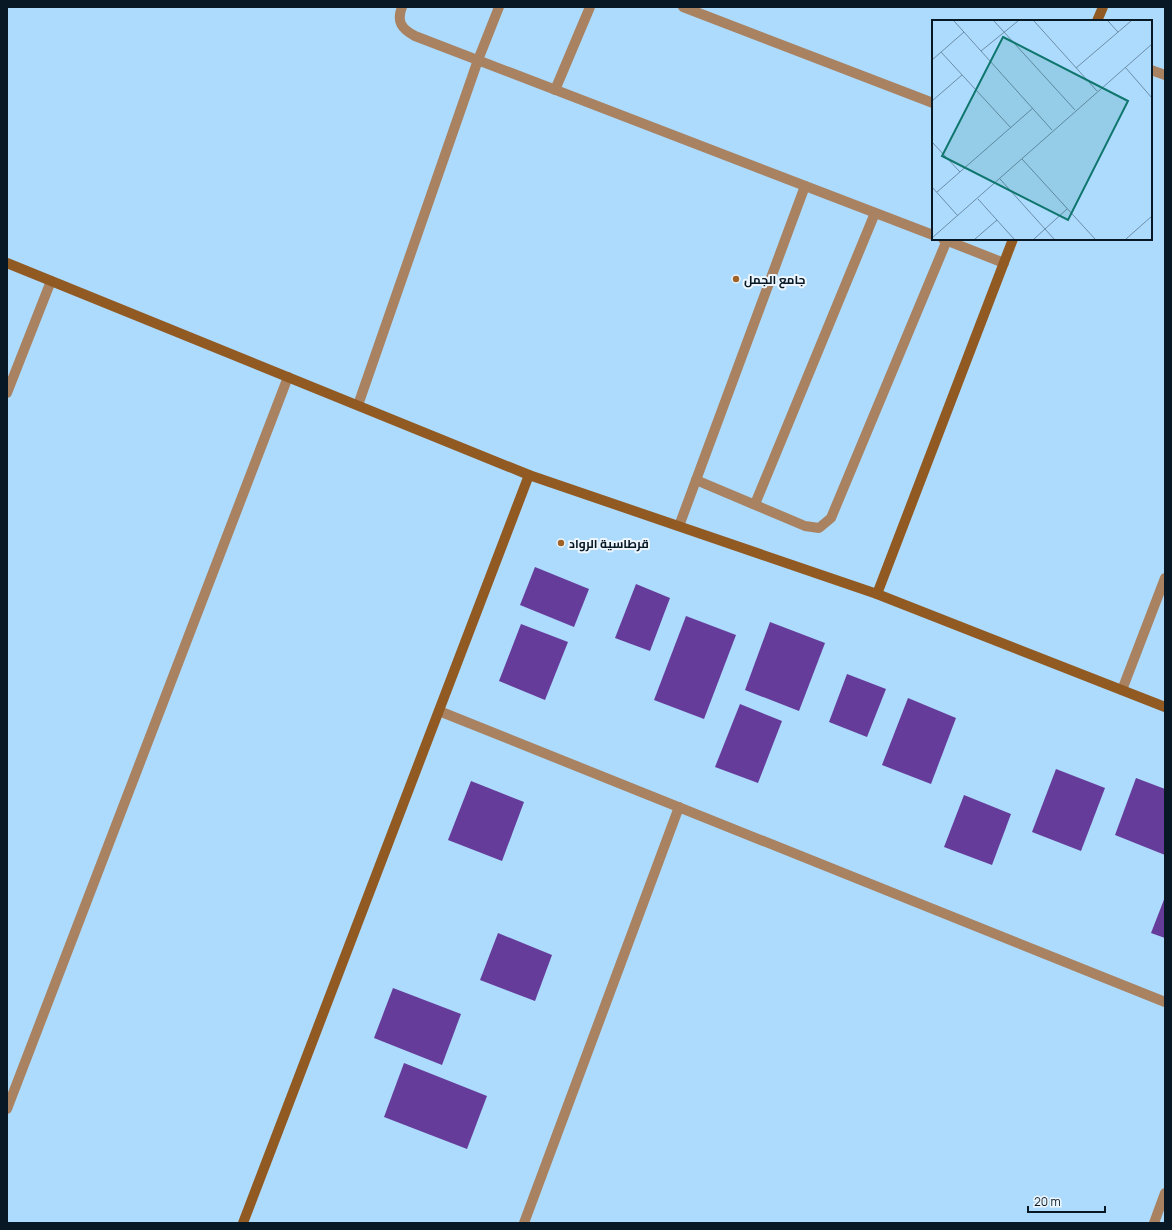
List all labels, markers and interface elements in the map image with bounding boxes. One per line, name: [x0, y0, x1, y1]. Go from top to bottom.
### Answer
inset map: [932, 20, 1152, 240]
place label: جامع الجمل: [744, 271, 806, 289]
marker: جامع الجمل: [731, 274, 741, 284]
place label: قرطاسية الرواد: [569, 535, 649, 552]
marker: قرطاسية الرواد: [556, 538, 566, 548]
scale bar: [1028, 1188, 1105, 1214]
text: 20 m: [1034, 1193, 1061, 1210]

